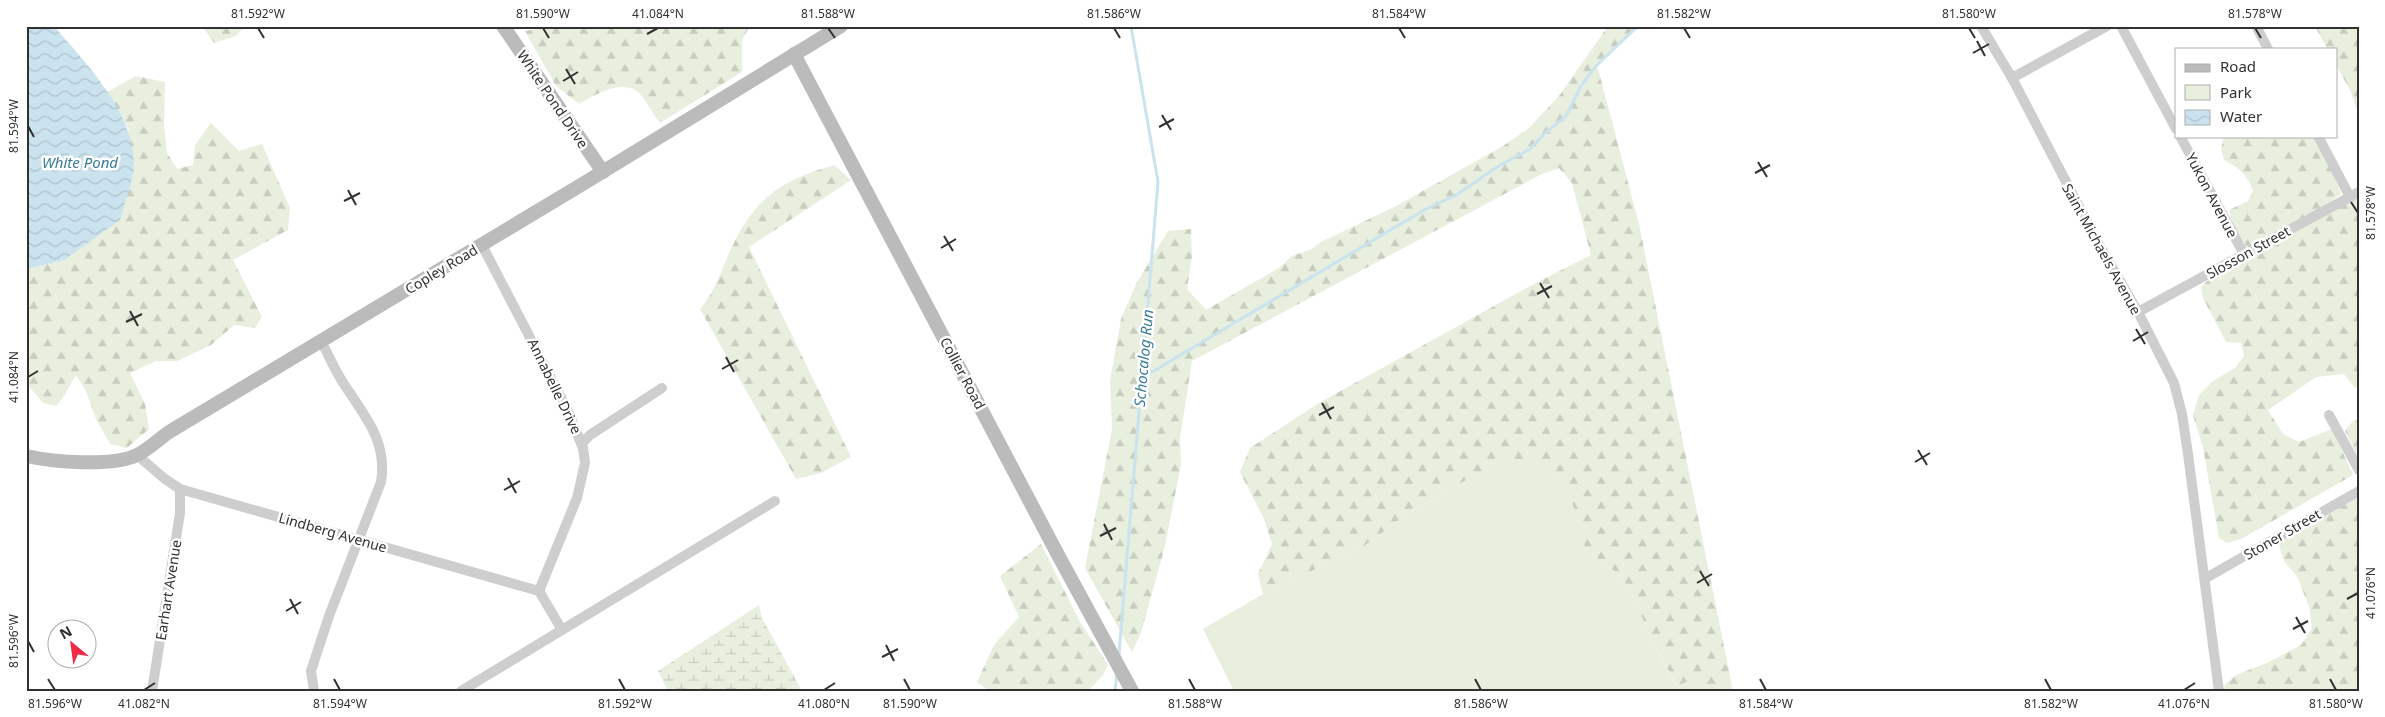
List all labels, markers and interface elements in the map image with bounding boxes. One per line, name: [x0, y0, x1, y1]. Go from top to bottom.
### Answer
text: 81.592°W: [231, 5, 285, 22]
text: 81.590°W: [516, 5, 570, 22]
text: 41.084°N: [632, 5, 684, 22]
text: 81.588°W: [801, 5, 855, 22]
text: 81.586°W: [1087, 5, 1141, 22]
text: 81.584°W: [1372, 5, 1426, 22]
text: 81.582°W: [1657, 5, 1711, 22]
text: 81.580°W: [1942, 5, 1996, 22]
text: 81.578°W: [2228, 5, 2282, 22]
street label: White Pond Drive: [513, 46, 593, 152]
legend: [2175, 48, 2338, 138]
text: Road: [2220, 56, 2256, 76]
text: Park: [2220, 82, 2252, 102]
text: 81.594°W: [5, 99, 22, 153]
text: Water: [2220, 106, 2262, 126]
street label: Yukon Avenue: [2182, 149, 2242, 241]
water label: White Pond: [42, 152, 118, 172]
street label: Saint Michaels Avenue: [2058, 180, 2146, 318]
text: 81.578°W: [2362, 186, 2379, 240]
street label: Slosson Street: [2203, 221, 2293, 283]
street label: Copley Road: [401, 240, 481, 298]
water label: Schocalog Run: [1129, 308, 1157, 408]
street label: Collier Road: [936, 334, 990, 412]
street label: Annabelle Drive: [524, 335, 586, 437]
text: 41.084°N: [5, 351, 22, 403]
street label: Stoner Street: [2240, 504, 2324, 564]
street label: Lindberg Avenue: [277, 507, 389, 557]
street label: Earhart Avenue: [151, 538, 185, 642]
text: 41.076°N: [2362, 567, 2379, 619]
text: 81.596°W: [5, 614, 22, 668]
north arrow: [48, 620, 98, 670]
text: N: [56, 621, 75, 643]
text: 81.596°W: [28, 695, 82, 712]
text: 41.082°N: [118, 695, 170, 712]
text: 81.594°W: [313, 695, 367, 712]
text: 81.592°W: [598, 695, 652, 712]
text: 41.080°N: [798, 695, 850, 712]
text: 81.590°W: [883, 695, 937, 712]
text: 81.588°W: [1168, 695, 1222, 712]
text: 81.586°W: [1454, 695, 1508, 712]
text: 81.584°W: [1739, 695, 1793, 712]
text: 81.582°W: [2024, 695, 2078, 712]
text: 41.076°N: [2158, 695, 2210, 712]
text: 81.580°W: [2309, 695, 2363, 712]

